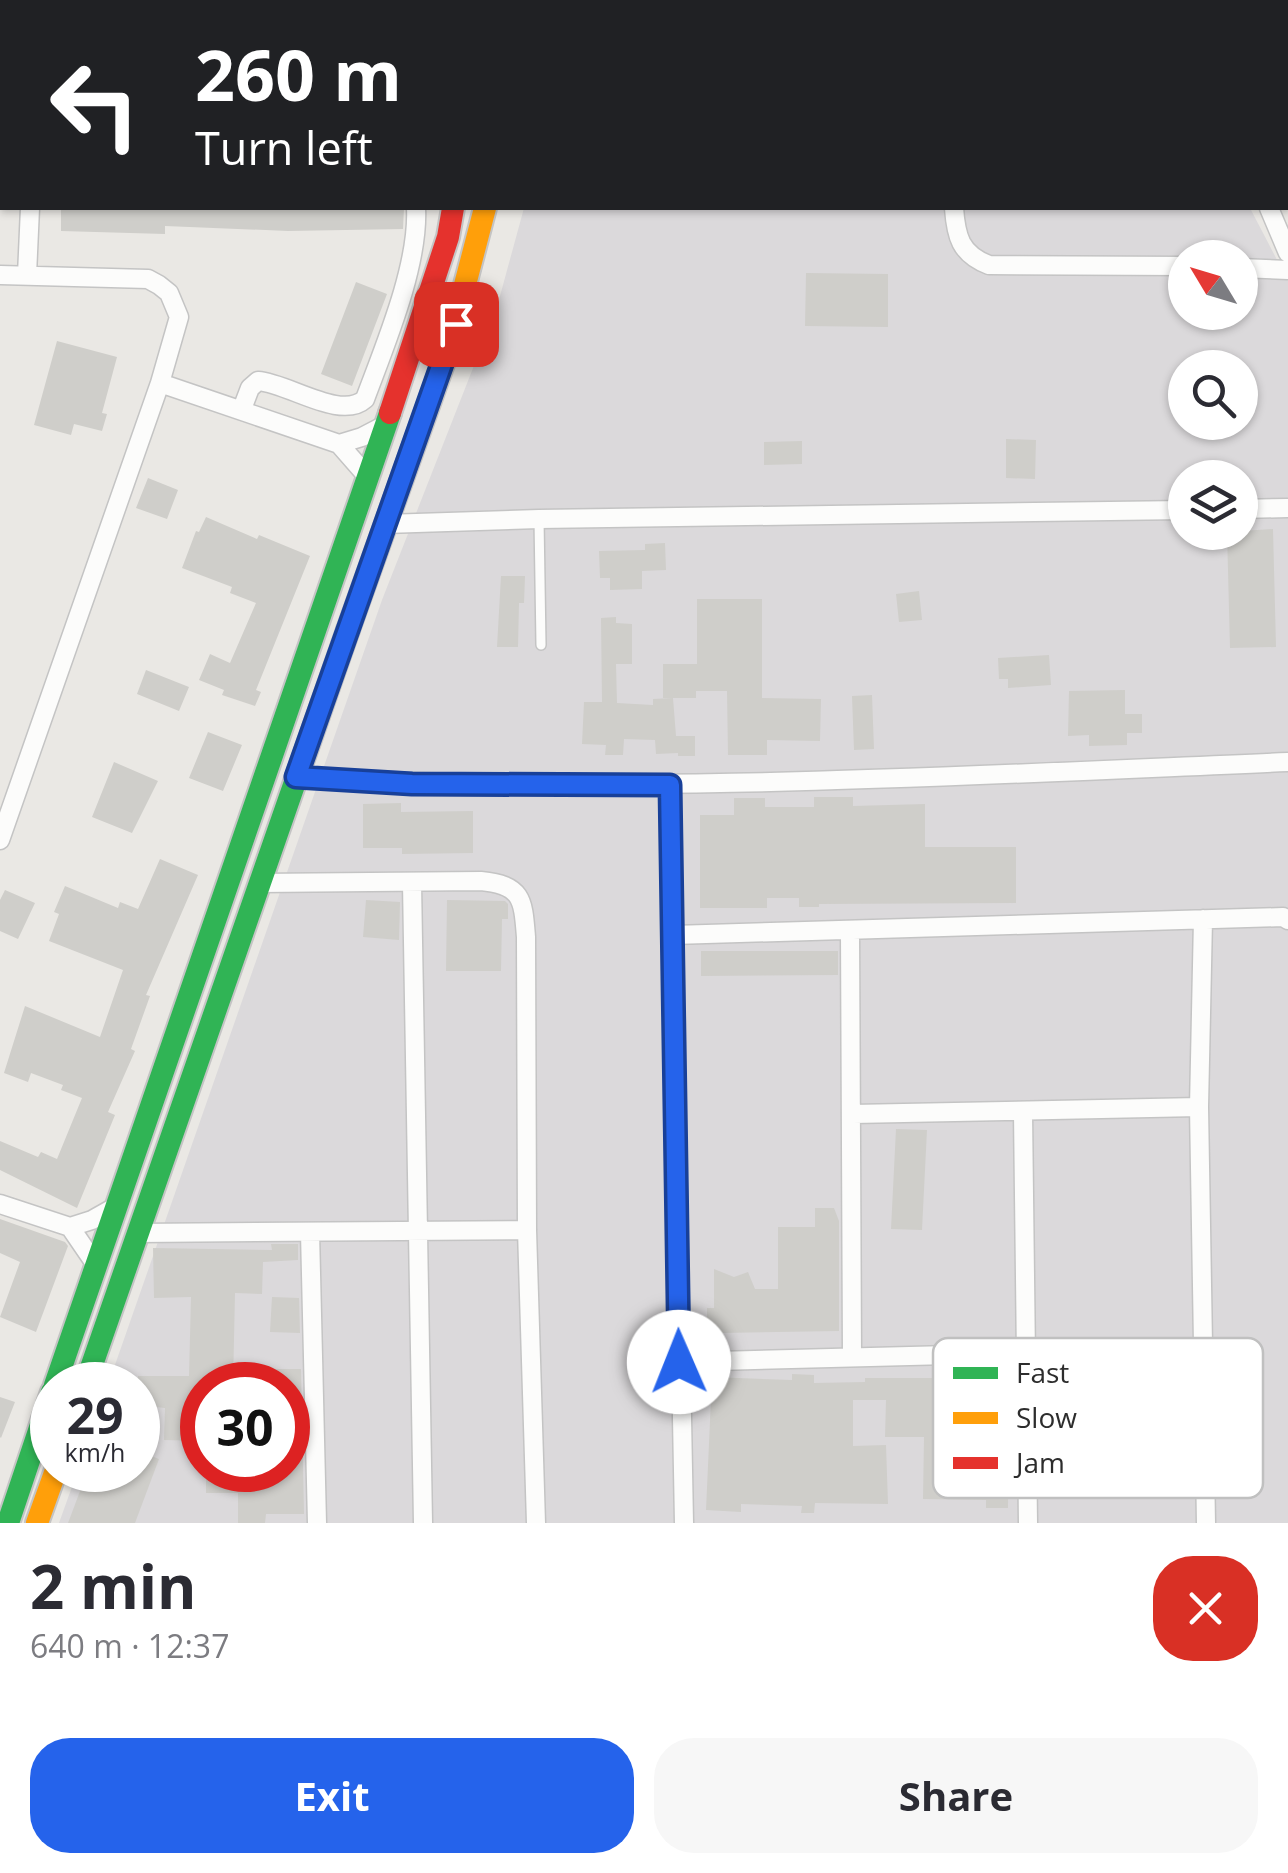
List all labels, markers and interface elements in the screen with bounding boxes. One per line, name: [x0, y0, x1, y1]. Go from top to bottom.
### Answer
text: 260 m: [195, 26, 402, 122]
icon: left: [30, 40, 160, 170]
text: Turn left: [195, 117, 373, 178]
north arrow: [1168, 240, 1258, 330]
map controls: [1168, 240, 1258, 550]
pin: [414, 282, 499, 367]
icon: arrive: [429, 297, 484, 352]
button: search: [1168, 350, 1258, 440]
button: layers: [1168, 460, 1258, 550]
position arrow: [627, 1310, 731, 1414]
legend: [933, 1338, 1263, 1498]
text: Fast: [1016, 1353, 1069, 1391]
speed limit sign: 30: [180, 1362, 310, 1492]
text: 29: [66, 1381, 124, 1449]
text: Slow: [1016, 1398, 1077, 1436]
text: km/h: [65, 1435, 125, 1469]
text: Jam: [1013, 1443, 1065, 1481]
text: 2 min: [30, 1545, 197, 1627]
button: close: [1153, 1556, 1258, 1661]
text: 640 m · 12:37: [30, 1624, 229, 1667]
button: Exit: [30, 1738, 634, 1853]
button: Share: [654, 1738, 1258, 1853]

